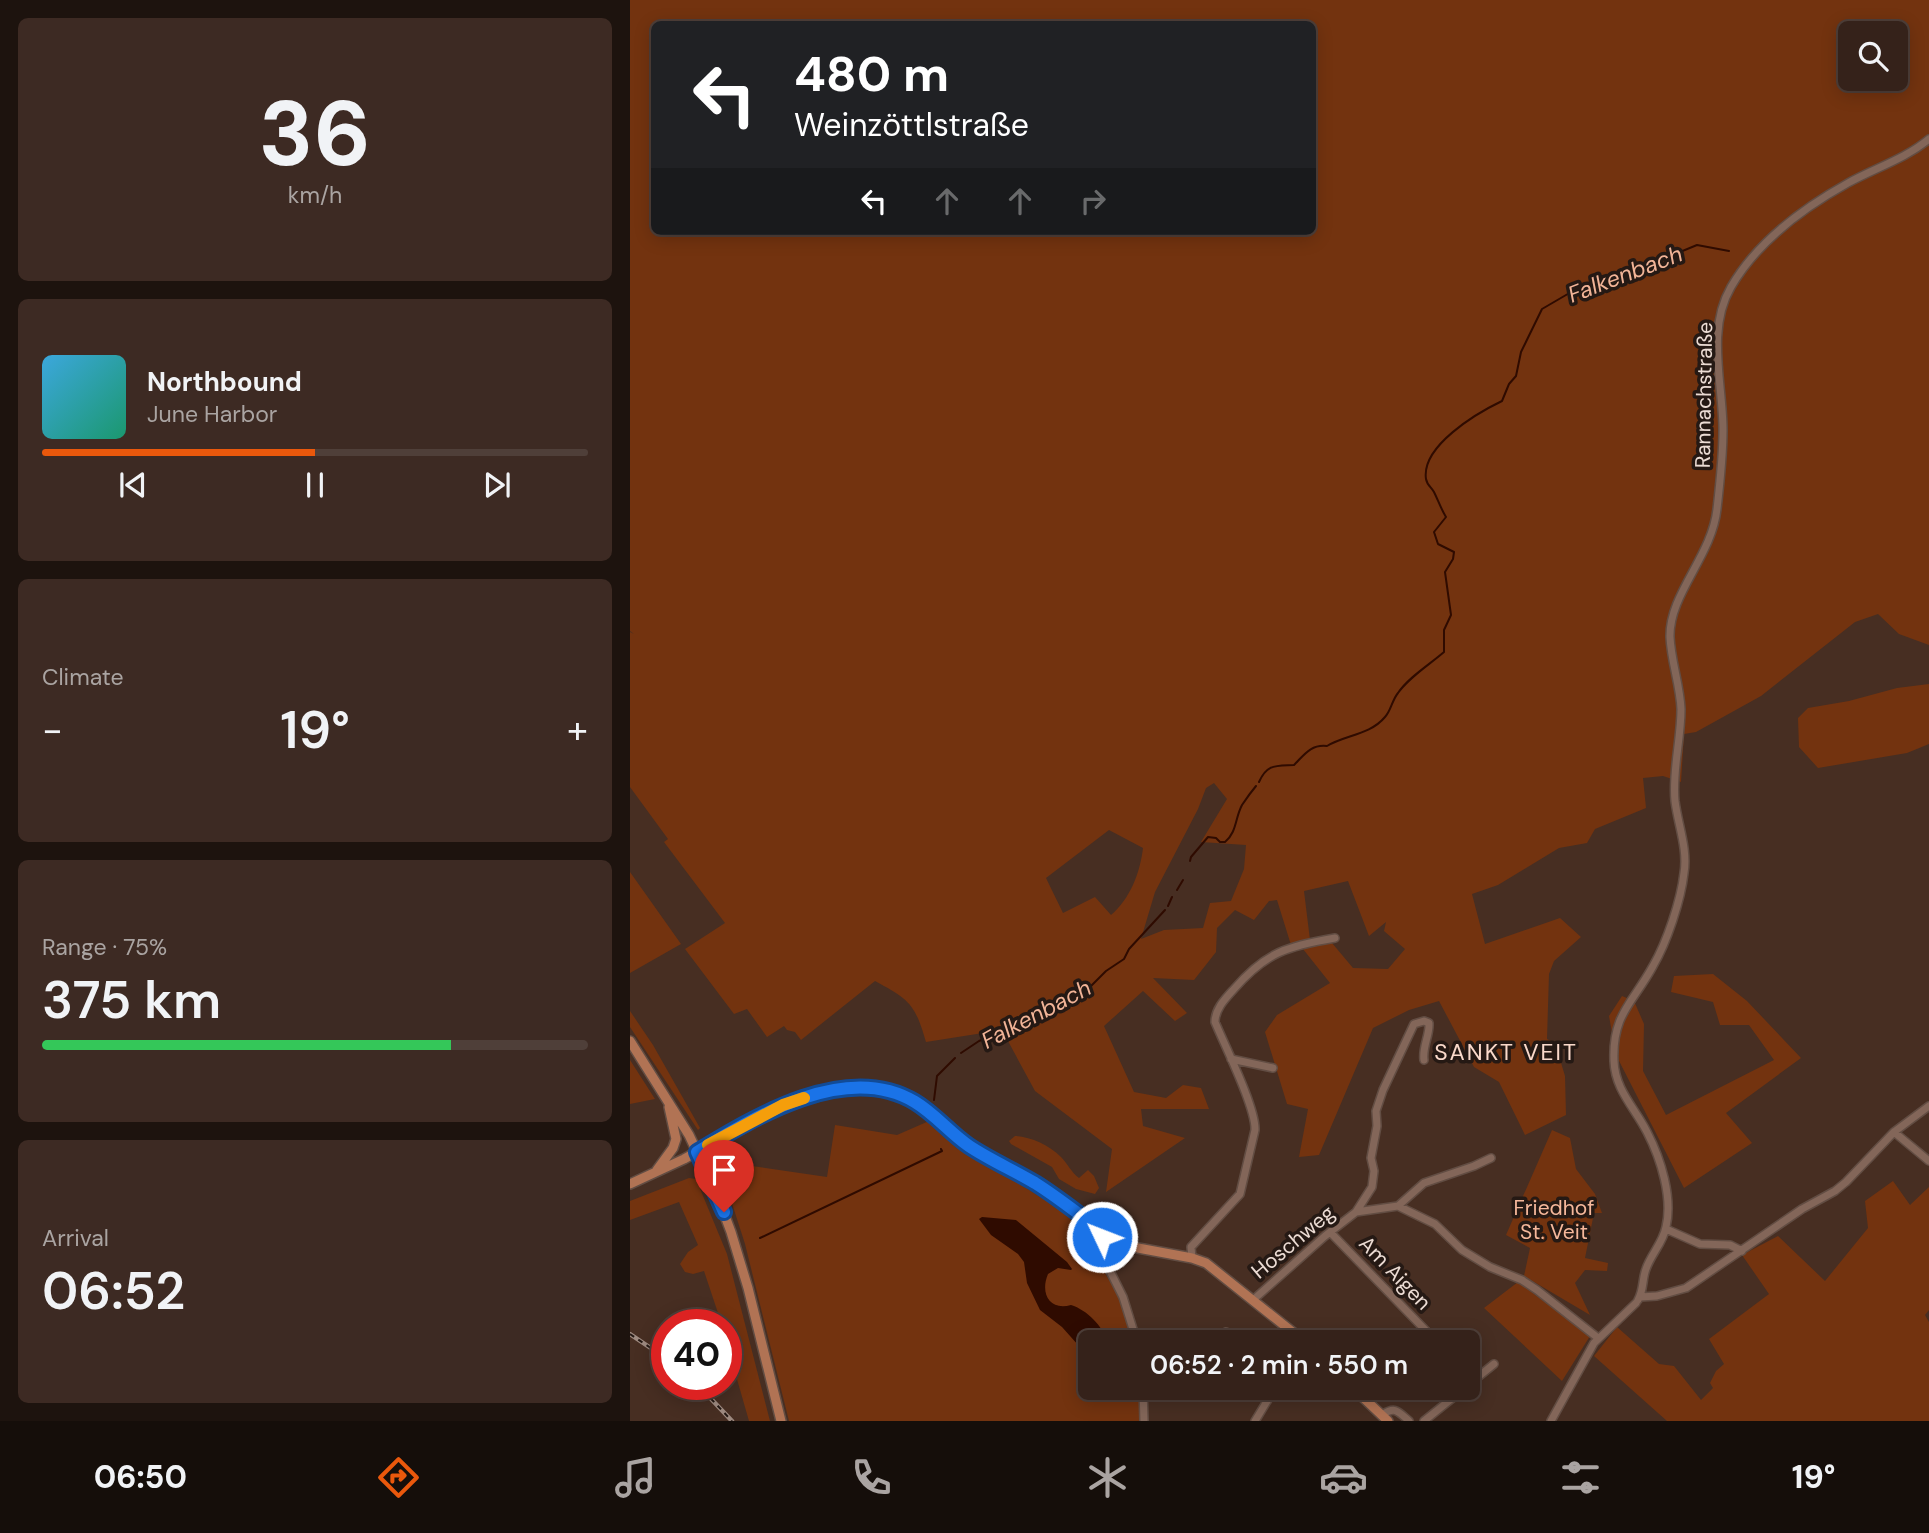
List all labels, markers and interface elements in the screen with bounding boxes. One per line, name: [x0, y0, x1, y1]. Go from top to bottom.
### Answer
map controls: [1838, 21, 1908, 91]
button: search: [1838, 21, 1908, 91]
text: 480 m: [794, 42, 949, 106]
icon: left: [679, 49, 770, 140]
text: 36: [259, 75, 371, 193]
text: Weinzöttlstraße: [794, 104, 1029, 146]
text: km/h: [288, 180, 342, 210]
icon: left: [855, 182, 893, 220]
icon: ahead: [928, 182, 966, 220]
icon: ahead: [1001, 182, 1039, 220]
icon: right: [1074, 182, 1112, 220]
water label: Falkenbach: [1563, 238, 1687, 310]
street label: Rannachstraße: [1689, 322, 1719, 468]
text: Northbound: [147, 365, 302, 399]
text: June Harbor: [147, 399, 277, 429]
icon: previous: [114, 466, 152, 504]
icon: pause: [296, 466, 334, 504]
icon: next: [478, 466, 516, 504]
text: Climate: [42, 662, 124, 692]
text: 19°: [280, 696, 350, 764]
text: −: [42, 705, 63, 755]
text: +: [567, 705, 588, 755]
text: Range · 75%: [42, 932, 167, 962]
text: 375 km: [42, 966, 221, 1034]
water label: Falkenbach: [976, 973, 1096, 1055]
district label: SANKT VEIT: [1434, 1037, 1578, 1067]
pin: [694, 1140, 754, 1212]
icon: arrive: [705, 1151, 743, 1189]
park label: Friedhof St. Veit: [1514, 1194, 1594, 1246]
street label: Hoschweg: [1245, 1199, 1341, 1285]
position arrow: [1065, 1200, 1139, 1274]
text: Arrival: [42, 1223, 109, 1253]
street label: Am Aigen: [1353, 1230, 1437, 1316]
text: 06:52: [42, 1257, 185, 1325]
speed limit sign: 40: [651, 1309, 742, 1400]
text: 06:52 · 2 min · 550 m: [1150, 1348, 1408, 1382]
icon: directions: [374, 1453, 423, 1502]
icon: music: [611, 1453, 660, 1502]
icon: phone: [847, 1453, 896, 1502]
icon: climate: [1083, 1453, 1132, 1502]
icon: car: [1319, 1453, 1368, 1502]
icon: filters: [1556, 1453, 1605, 1502]
text: 06:50: [94, 1456, 187, 1498]
text: 19°: [1792, 1456, 1835, 1498]

